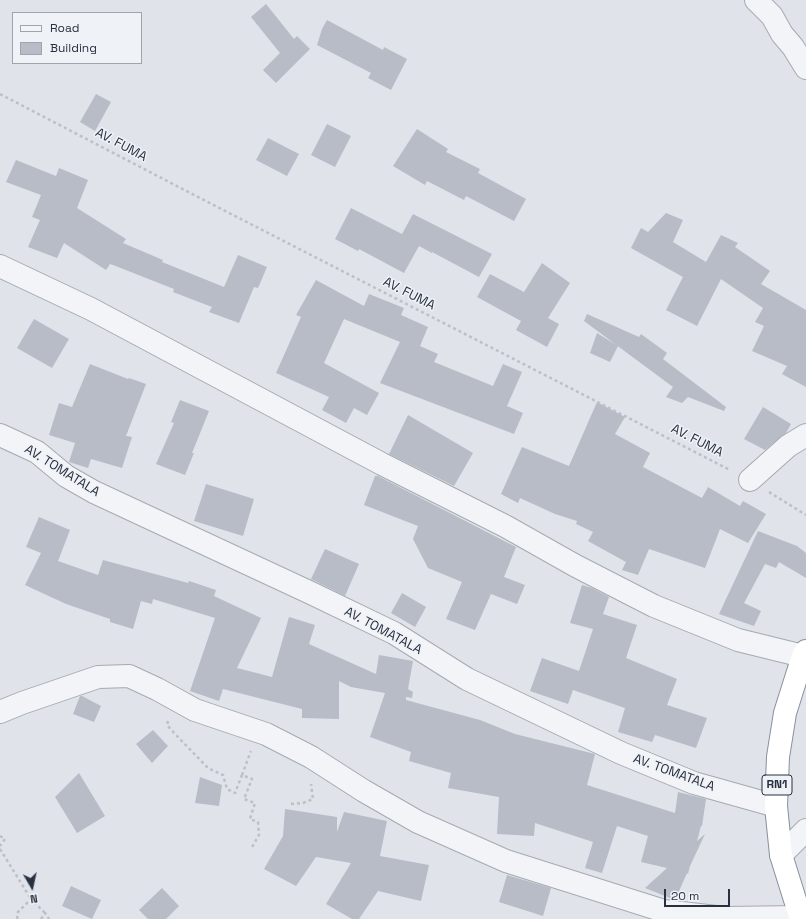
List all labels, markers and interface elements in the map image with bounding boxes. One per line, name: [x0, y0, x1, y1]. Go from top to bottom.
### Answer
legend: [12, 12, 142, 64]
text: Road: [50, 20, 79, 36]
text: Building: [50, 40, 97, 56]
street label: AV. FUMA: [92, 125, 150, 165]
street label: AV. FUMA: [380, 274, 438, 314]
street label: AV. FUMA: [668, 421, 726, 461]
street label: AV. TOMATALA: [22, 442, 102, 500]
street label: AV. TOMATALA: [341, 604, 425, 658]
street label: AV. TOMATALA: [631, 751, 717, 795]
road number: RN1: [762, 775, 792, 795]
north arrow: [12, 867, 52, 907]
scale bar: [666, 881, 732, 907]
text: 20 m: [671, 888, 699, 904]
text: N: [29, 891, 39, 906]

